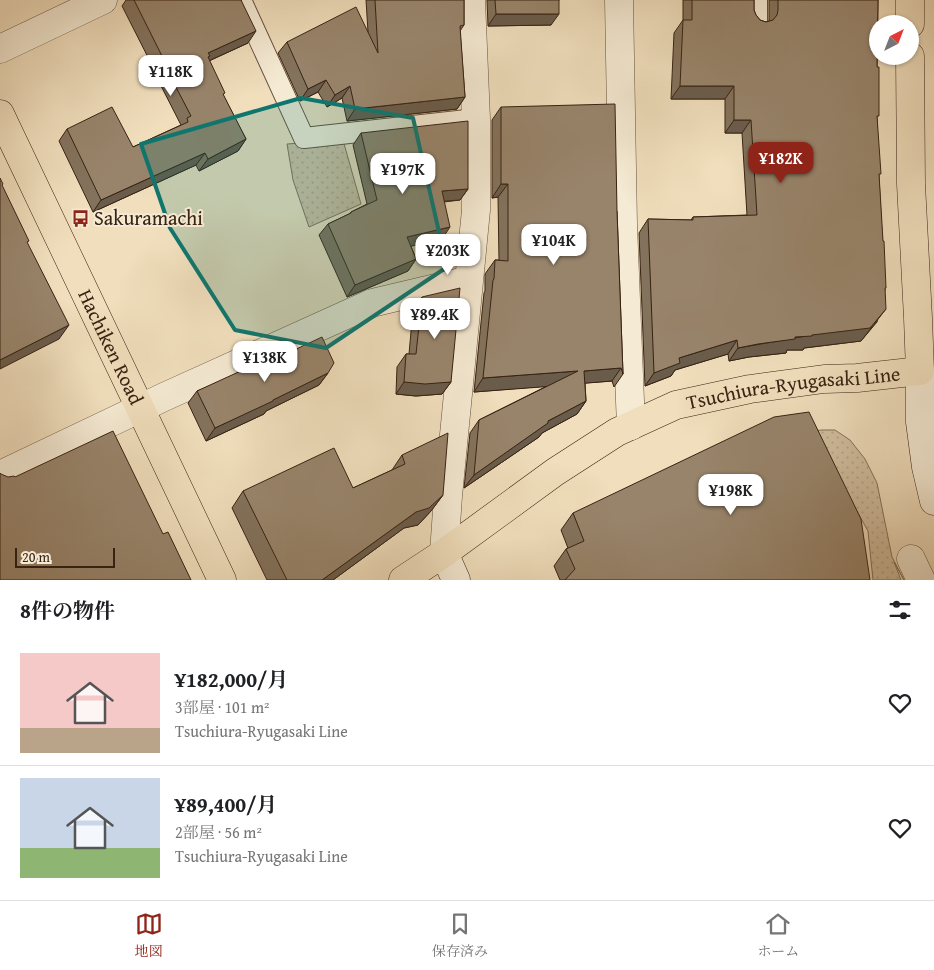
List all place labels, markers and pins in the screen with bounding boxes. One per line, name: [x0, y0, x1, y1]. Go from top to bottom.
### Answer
pin: ¥118K: [136, 54, 206, 97]
pin: ¥182K: [746, 142, 816, 184]
pin: ¥197K: [368, 152, 438, 195]
place label: Sakuramachi: [94, 203, 203, 232]
bus stop icon: Sakuramachi: [70, 208, 90, 228]
pin: ¥104K: [519, 224, 589, 266]
pin: ¥203K: [413, 234, 483, 276]
pin: ¥89.4K: [394, 298, 476, 340]
pin: ¥138K: [230, 340, 300, 383]
pin: ¥198K: [696, 474, 766, 516]

